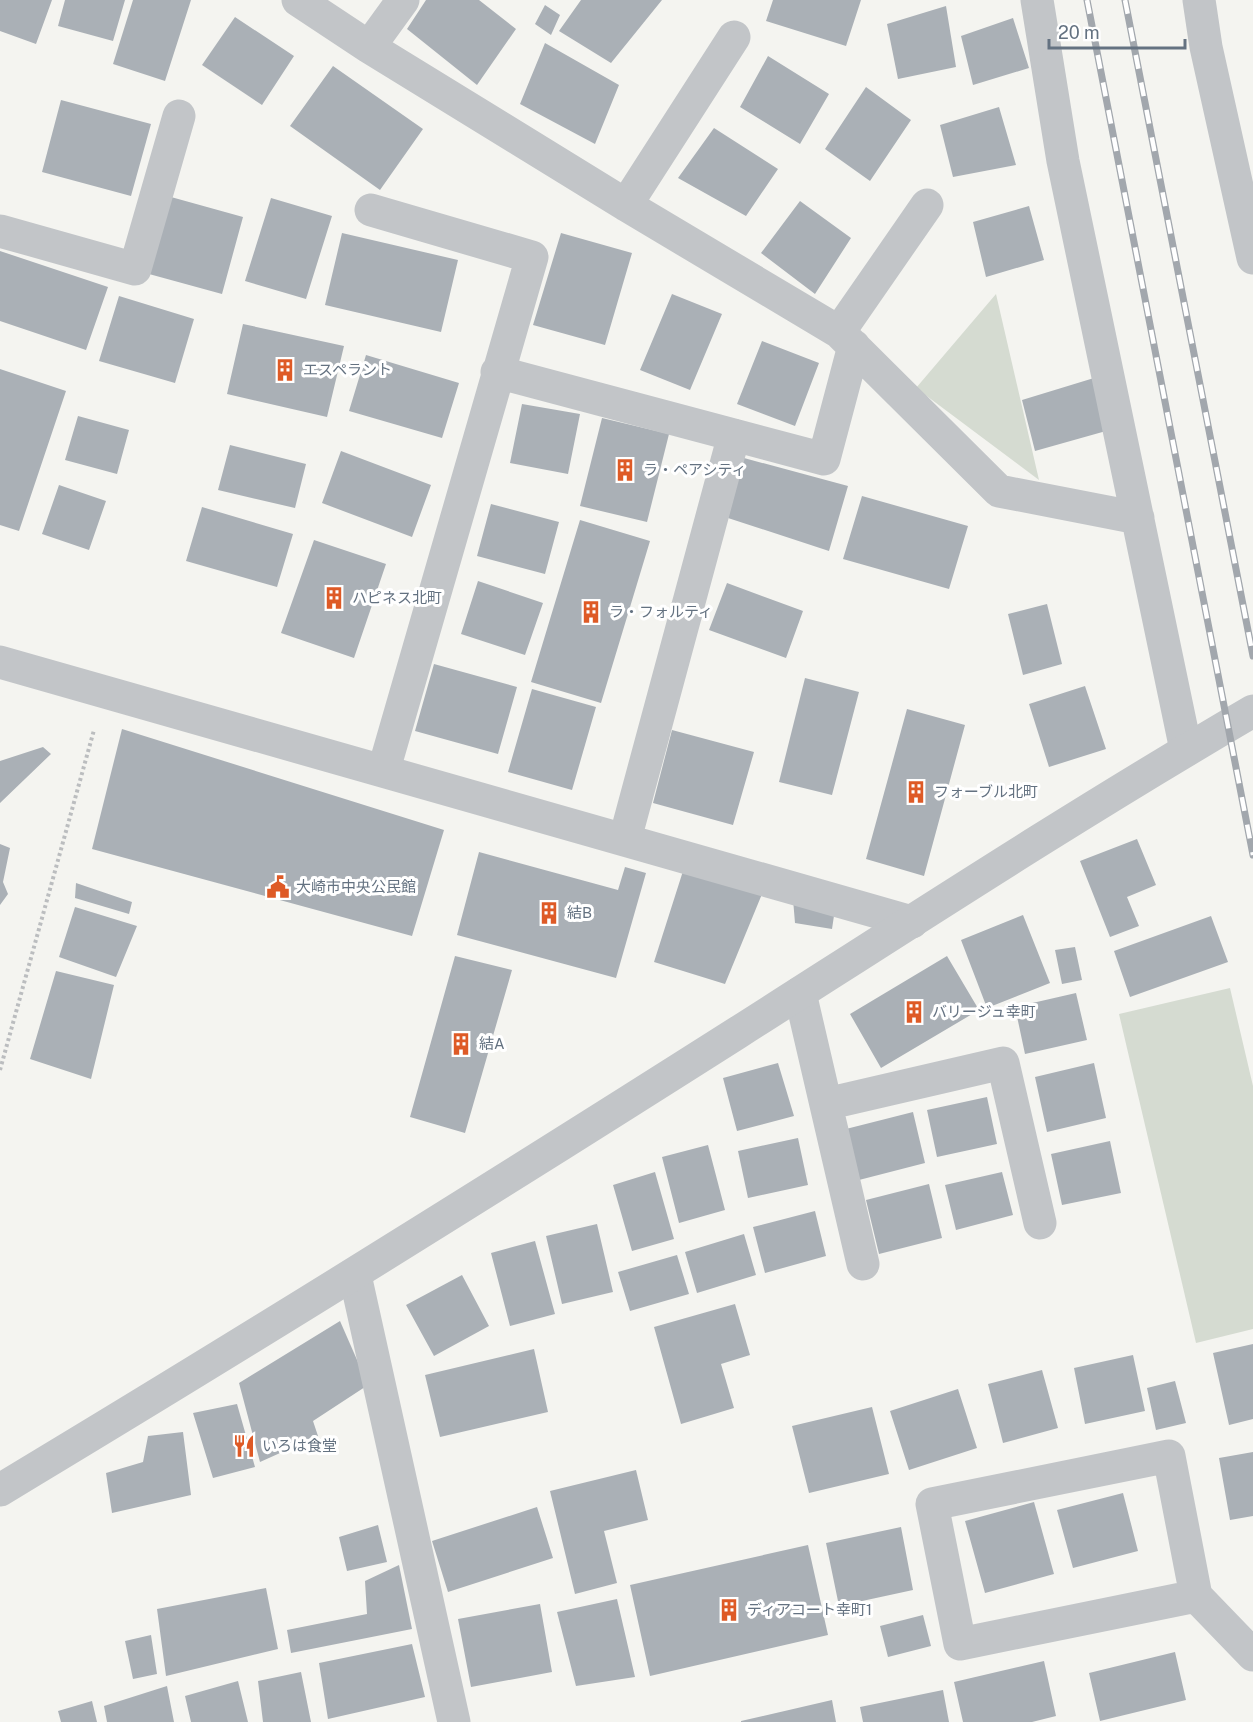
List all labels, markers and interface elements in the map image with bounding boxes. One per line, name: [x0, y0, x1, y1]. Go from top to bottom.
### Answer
scale bar: [1049, 12, 1186, 50]
text: 20 m: [1058, 22, 1100, 43]
building icon: エスペラント: [272, 357, 298, 383]
place label: エスペラント: [303, 361, 392, 378]
building icon: ラ・ペアシティ: [612, 457, 638, 483]
place label: ラ・ペアシティ: [643, 461, 747, 478]
building icon: ハピネス北町: [321, 585, 347, 611]
place label: ハピネス北町: [352, 589, 442, 606]
building icon: ラ・フォルティ: [578, 599, 604, 625]
place label: ラ・フォルティ: [609, 603, 713, 620]
building icon: フォーブル北町: [903, 779, 929, 805]
place label: フォーブル北町: [934, 783, 1038, 800]
public building icon: 大崎市中央公民館: [265, 874, 291, 900]
place label: 大崎市中央公民館: [296, 878, 416, 895]
building icon: 結B: [536, 900, 562, 926]
place label: 結B: [567, 904, 592, 921]
building icon: バリージュ幸町: [901, 999, 927, 1025]
place label: バリージュ幸町: [932, 1003, 1036, 1020]
building icon: 結A: [448, 1031, 474, 1057]
place label: 結A: [479, 1035, 505, 1052]
restaurant icon: いろは食堂: [231, 1433, 257, 1459]
place label: いろは食堂: [262, 1437, 337, 1454]
building icon: ディアコート幸町1: [716, 1597, 742, 1623]
place label: ディアコート幸町1: [747, 1601, 872, 1618]

